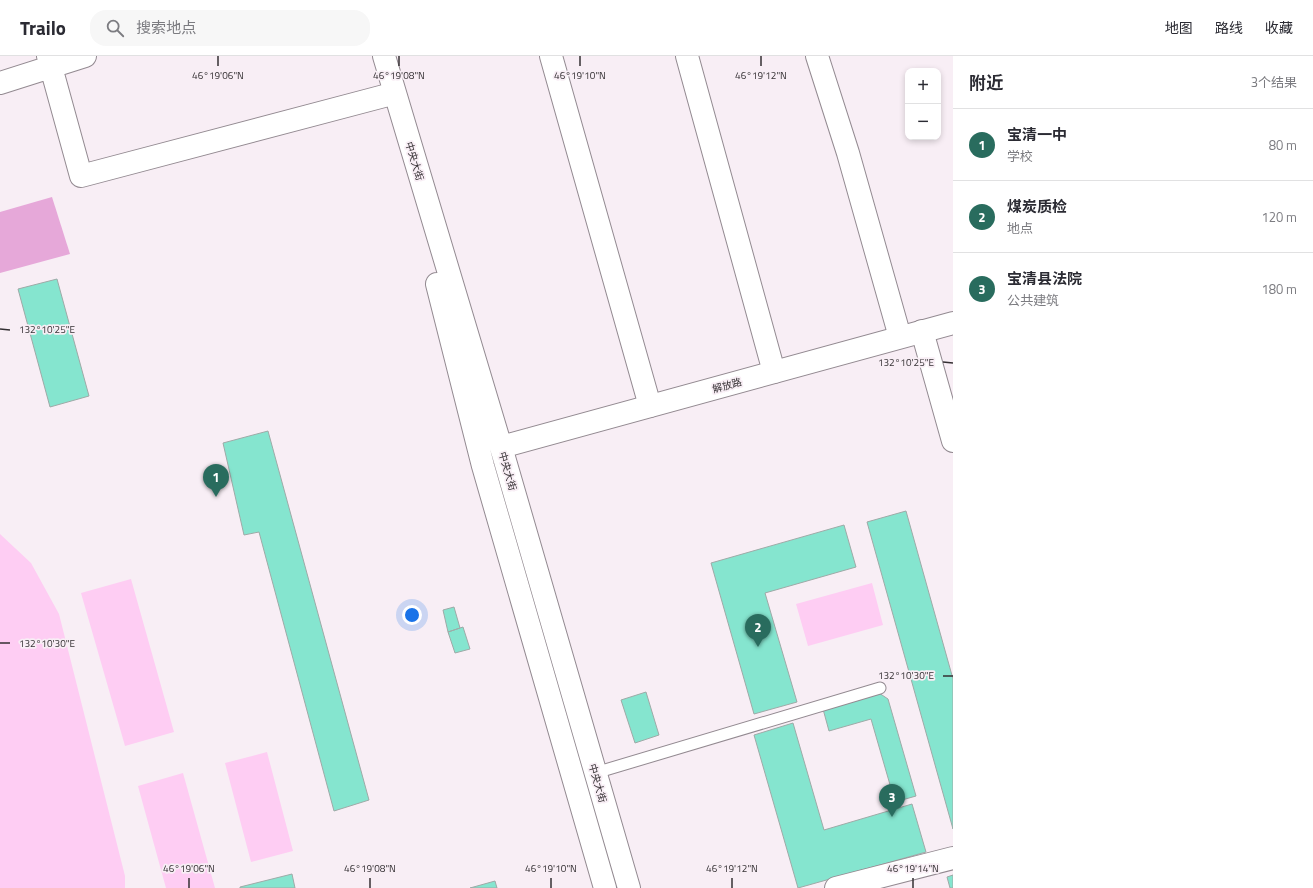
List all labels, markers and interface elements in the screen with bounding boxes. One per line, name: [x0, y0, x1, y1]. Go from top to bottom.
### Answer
search box: [90, 10, 370, 46]
text: Trailo: [20, 13, 66, 42]
text: 搜索地点: [136, 16, 196, 39]
icon: search: [104, 17, 126, 39]
text: 地图: [1165, 17, 1193, 38]
text: 路线: [1215, 17, 1243, 38]
text: 收藏: [1265, 17, 1293, 38]
text: 46°19'06"N: [192, 68, 244, 83]
text: 46°19'08"N: [373, 68, 425, 83]
text: 46°19'10"N: [554, 68, 606, 83]
text: 46°19'12"N: [735, 68, 787, 83]
map controls: [905, 68, 941, 140]
button: +: [905, 68, 941, 104]
text: 附近: [969, 70, 1003, 96]
text: 3个结果: [1251, 72, 1297, 92]
button: −: [905, 104, 941, 140]
text: 宝清一中: [1007, 123, 1067, 146]
text: 1: [978, 135, 986, 155]
text: 80 m: [1269, 135, 1297, 155]
street label: 中央大街: [402, 140, 428, 182]
text: 学校: [1007, 146, 1033, 166]
text: 煤炭质检: [1007, 195, 1067, 218]
text: 2: [978, 207, 986, 227]
text: 120 m: [1261, 207, 1297, 227]
text: 地点: [1007, 218, 1033, 238]
text: 宝清县法院: [1007, 267, 1082, 290]
text: 3: [978, 279, 986, 299]
text: 180 m: [1261, 279, 1297, 299]
text: 公共建筑: [1007, 290, 1059, 310]
text: 132°10'25"E: [19, 322, 76, 337]
text: 132°10'25"E: [878, 355, 935, 370]
street label: 解放路: [711, 374, 744, 397]
street label: 中央大街: [495, 450, 520, 492]
pin: 1: [203, 464, 229, 497]
your location: [402, 605, 422, 625]
pin: 2: [745, 614, 771, 647]
text: 132°10'30"E: [19, 636, 76, 651]
text: 132°10'30"E: [878, 668, 935, 683]
street label: 中央大街: [585, 762, 610, 804]
pin: 3: [879, 784, 905, 817]
text: 46°19'06"N: [163, 861, 215, 876]
text: 46°19'08"N: [344, 861, 396, 876]
text: 46°19'10"N: [525, 861, 577, 876]
text: 46°19'12"N: [706, 861, 758, 876]
text: 46°19'14"N: [887, 861, 939, 876]

